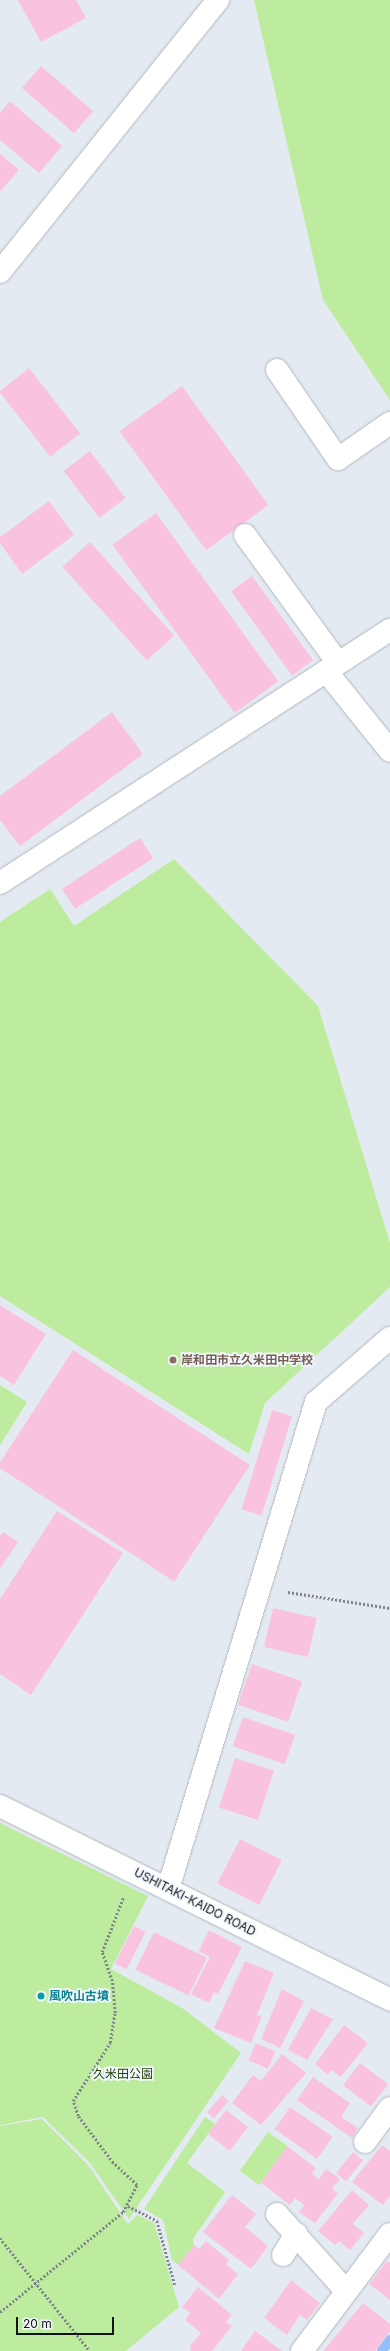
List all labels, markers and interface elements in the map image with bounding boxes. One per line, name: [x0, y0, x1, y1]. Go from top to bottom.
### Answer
place label: 岸和田市立久米田中学校: [181, 1353, 313, 1367]
marker: 岸和田市立久米田中学校: [168, 1355, 178, 1365]
street label: USHITAKI-KAIDO ROAD: [132, 1865, 258, 1939]
place label: 風吹山古墳: [49, 1989, 109, 2003]
marker: 風吹山古墳: [36, 1991, 46, 2001]
park label: 久米田公園: [93, 2067, 153, 2081]
scale bar: [18, 2309, 116, 2335]
text: 20 m: [23, 2316, 52, 2331]

